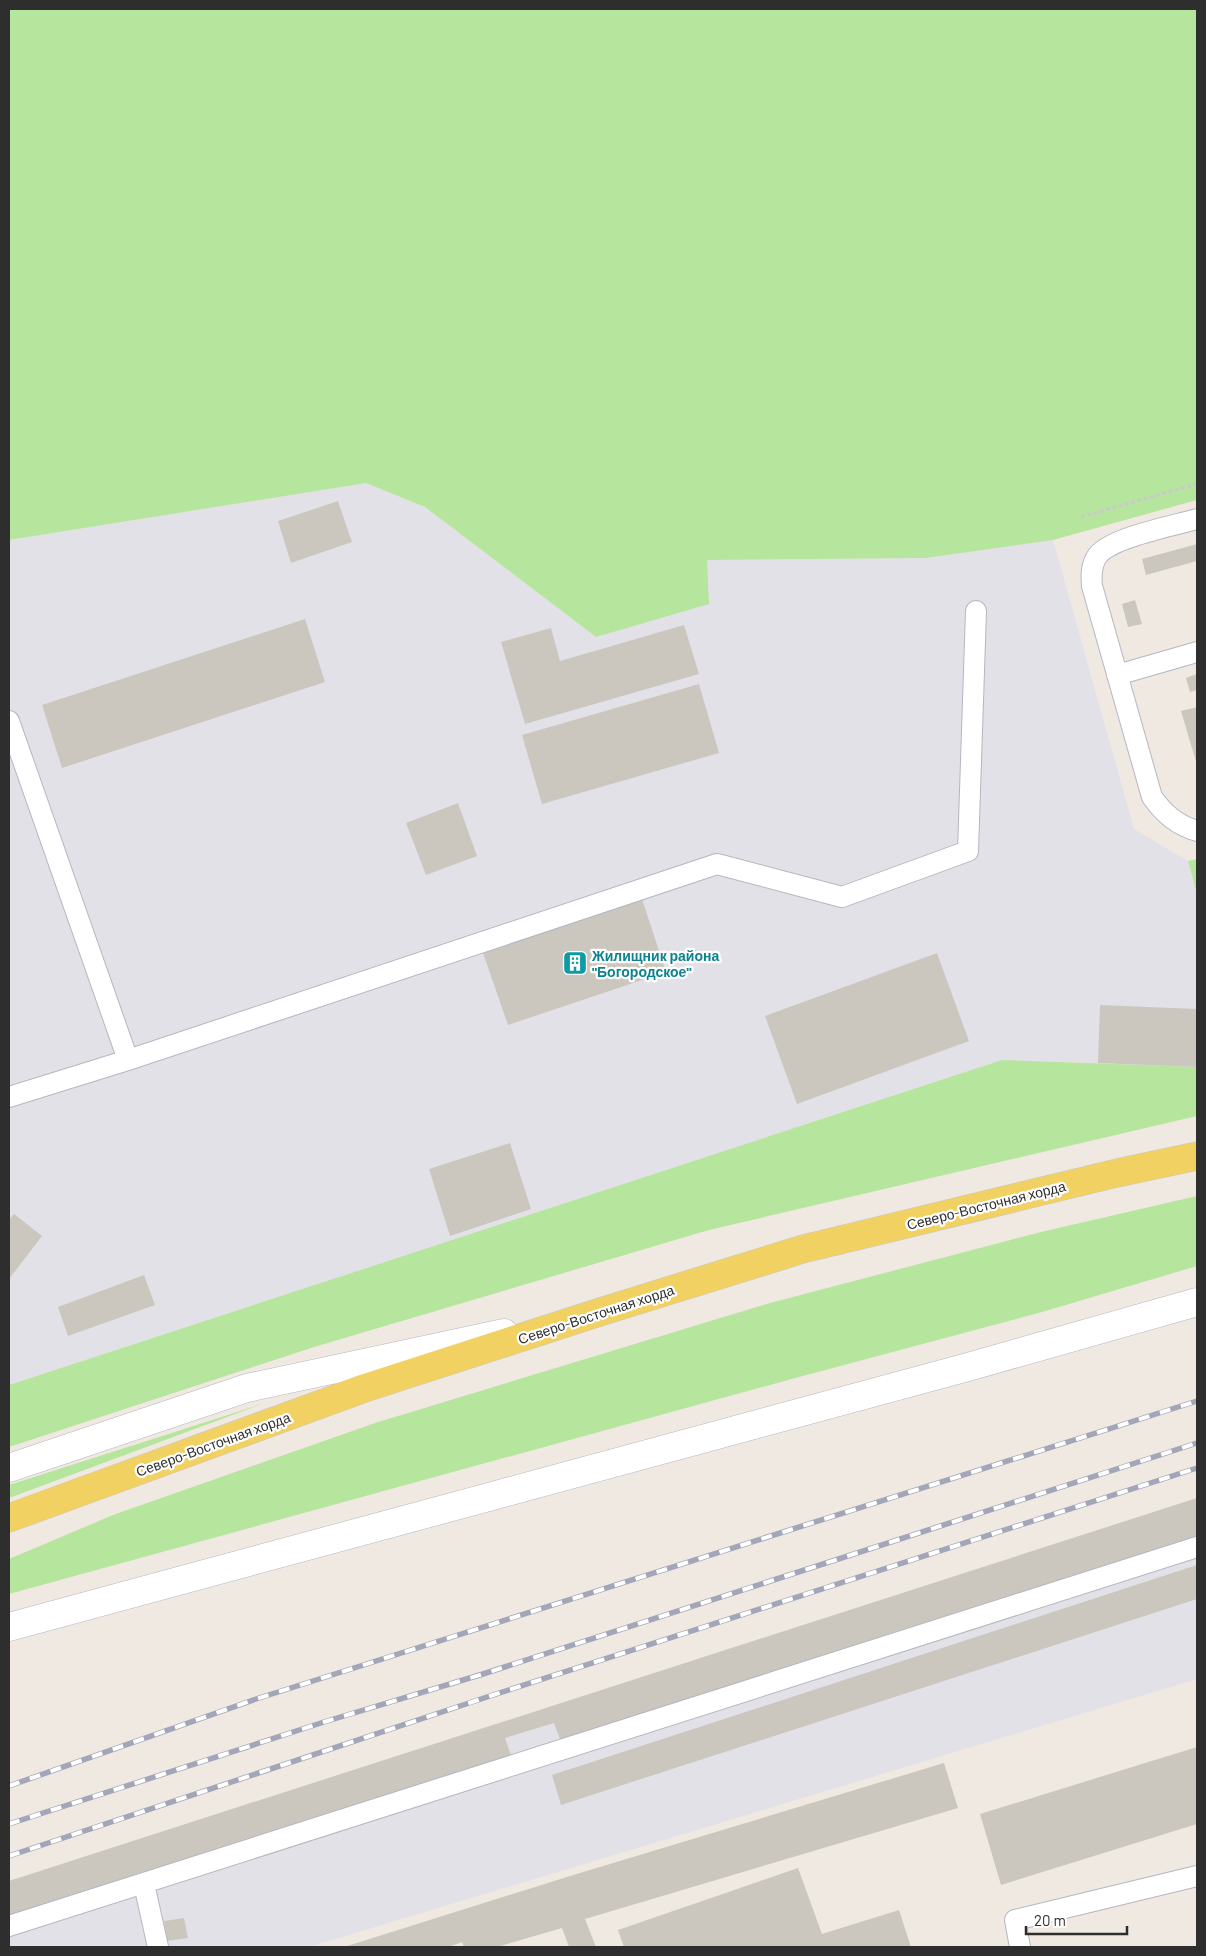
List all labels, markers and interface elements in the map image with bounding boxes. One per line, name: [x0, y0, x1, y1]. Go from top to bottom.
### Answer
place label: Жилищник района "Богородское": [591, 947, 719, 980]
building icon: Жилищник района "Богородское": [562, 950, 588, 976]
street label: Северо-Восточная хорда: [905, 1177, 1067, 1233]
street label: Северо-Восточная хорда: [516, 1281, 676, 1347]
street label: Северо-Восточная хорда: [133, 1408, 293, 1480]
scale bar: [1026, 1904, 1127, 1936]
text: 20 m: [1034, 1911, 1066, 1929]

